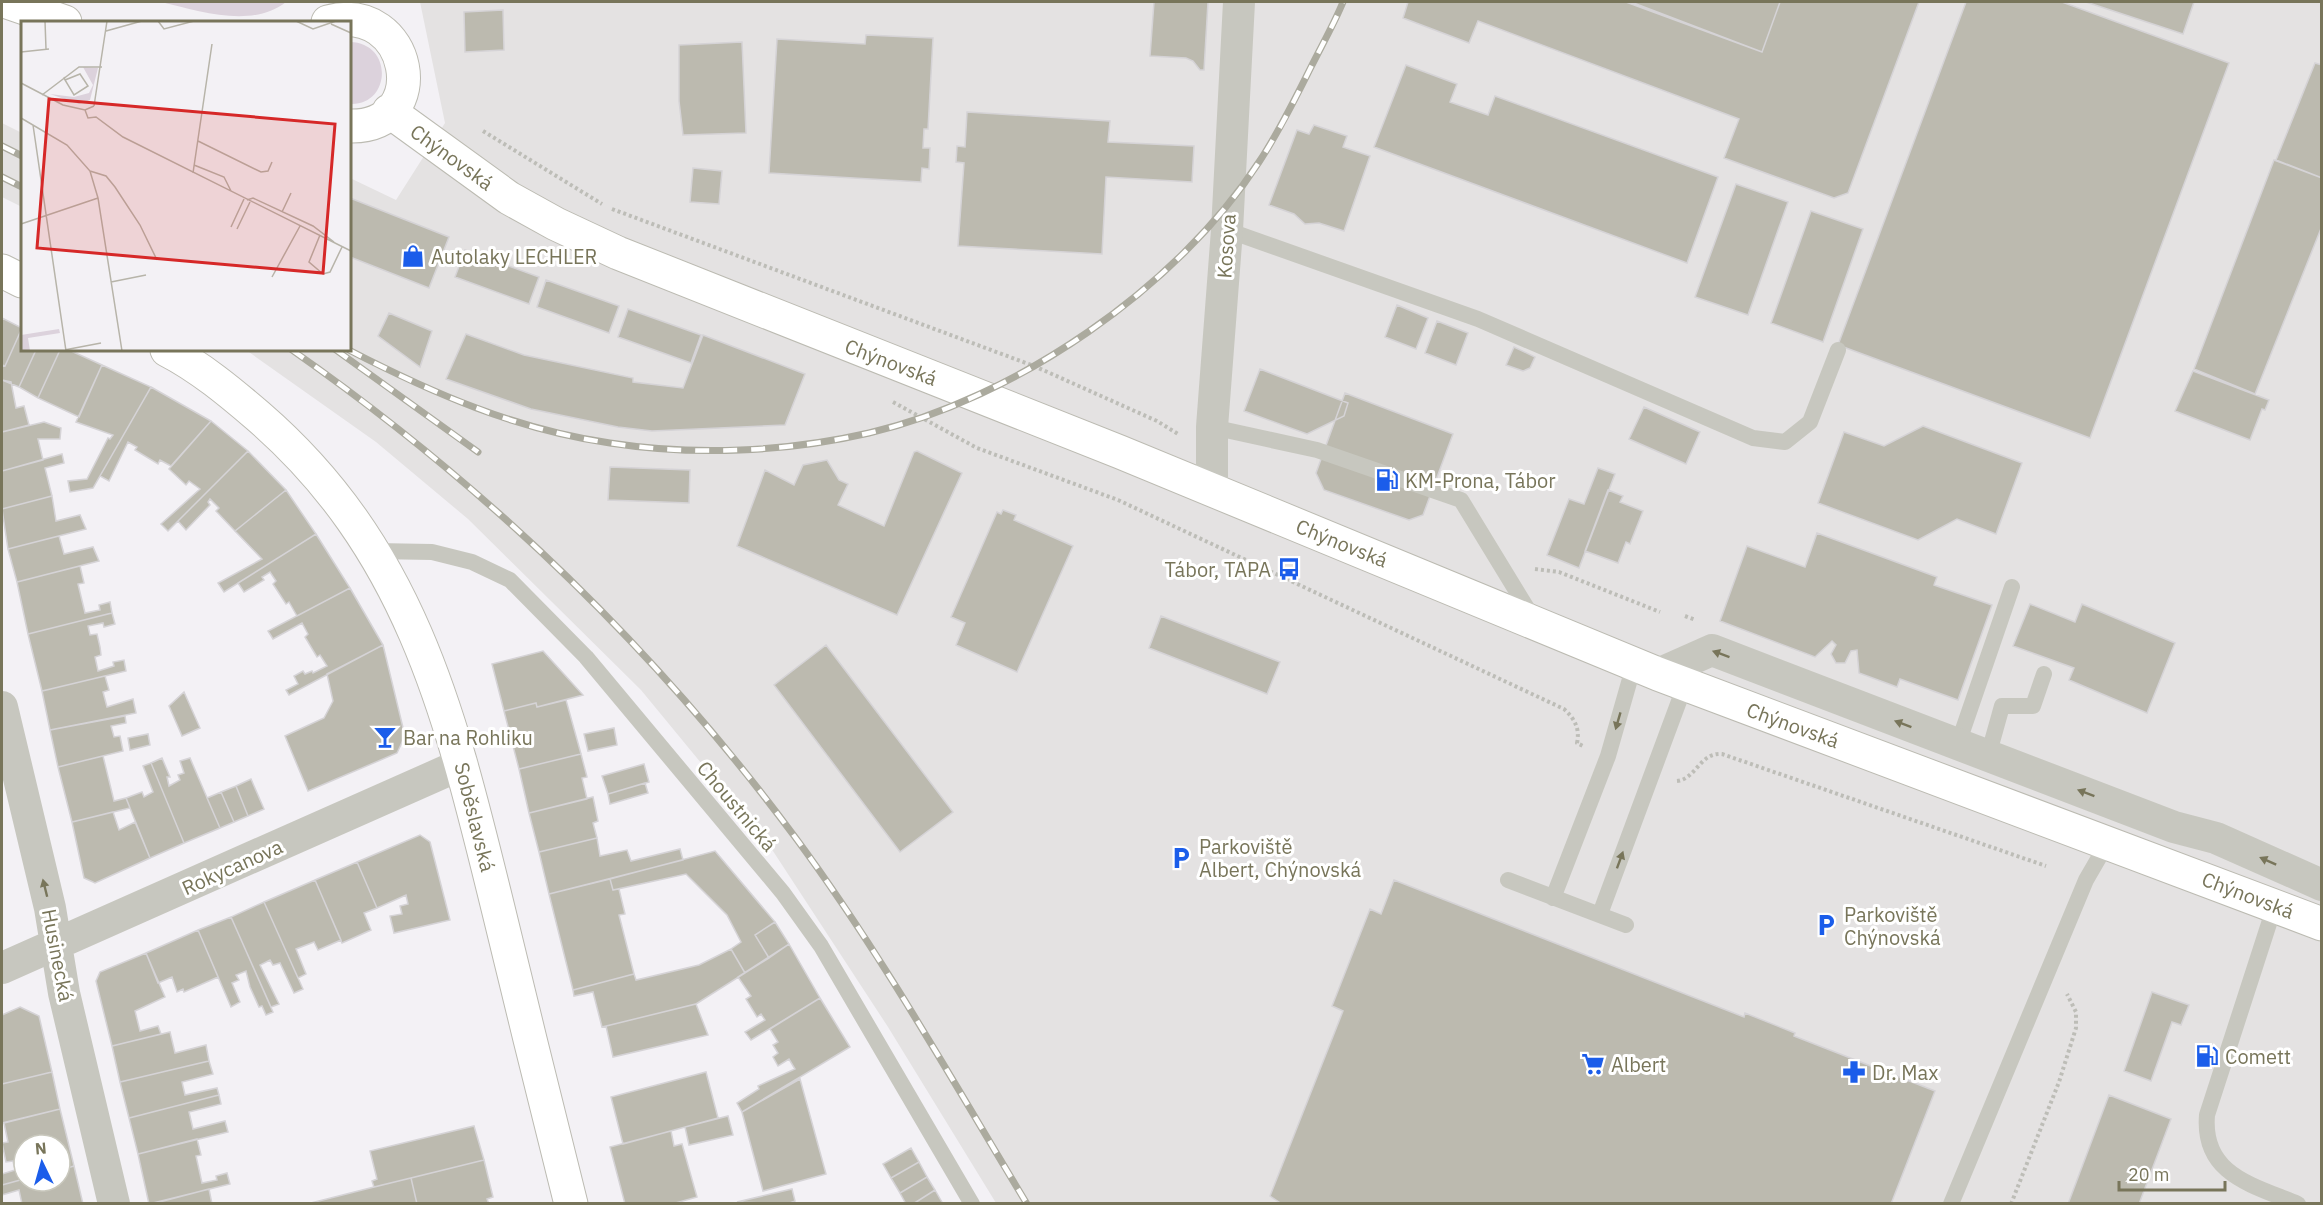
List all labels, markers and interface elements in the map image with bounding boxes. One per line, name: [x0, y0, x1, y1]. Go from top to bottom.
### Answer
inset map: [21, 21, 351, 351]
street label: Chýnovská: [405, 118, 499, 197]
street label: Kosova: [1210, 213, 1242, 279]
shop icon: Autolaky LECHLER: [400, 243, 426, 269]
place label: Autolaky LECHLER: [431, 243, 597, 270]
street label: Chýnovská: [841, 332, 941, 392]
fuel station icon: KM-Prona, Tábor: [1374, 467, 1400, 493]
place label: KM-Prona, Tábor: [1405, 467, 1556, 494]
street label: Chýnovská: [1292, 512, 1392, 574]
place label: Tábor, TAPA: [1165, 556, 1271, 583]
bus stop icon: Tábor, TAPA: [1276, 556, 1302, 582]
one-way arrow: [1712, 648, 1730, 658]
street label: Chýnovská: [1743, 696, 1843, 754]
one-way arrow: [1613, 712, 1622, 730]
one-way arrow: [1894, 718, 1912, 728]
bar icon: Bar na Rohliku: [372, 724, 398, 750]
place label: Bar na Rohliku: [403, 724, 533, 751]
street label: Choustnická: [691, 755, 783, 857]
street label: Soběslavská: [448, 759, 502, 875]
one-way arrow: [2076, 788, 2094, 798]
street label: Rokycanova: [177, 833, 287, 901]
place label: Parkoviště Albert, Chýnovská: [1199, 833, 1361, 883]
parking icon: Parkoviště Albert, Chýnovská: [1168, 845, 1194, 871]
one-way arrow: [1615, 850, 1625, 868]
one-way arrow: [2259, 856, 2277, 865]
street label: Chýnovská: [2198, 865, 2298, 925]
one-way arrow: [40, 879, 50, 897]
place label: Parkoviště Chýnovská: [1844, 901, 1941, 951]
street label: Husinecká: [36, 906, 80, 1004]
parking icon: Parkoviště Chýnovská: [1813, 912, 1839, 938]
fuel station icon: Comett: [2194, 1043, 2220, 1069]
place label: Comett: [2225, 1043, 2291, 1070]
supermarket icon: Albert: [1580, 1051, 1606, 1077]
place label: Albert: [1611, 1051, 1666, 1078]
pharmacy icon: Dr. Max: [1841, 1059, 1867, 1085]
place label: Dr. Max: [1872, 1059, 1938, 1086]
north arrow: [12, 1133, 72, 1193]
text: N: [34, 1138, 47, 1159]
scale bar: [2119, 1154, 2226, 1192]
text: 20 m: [2128, 1163, 2170, 1186]

